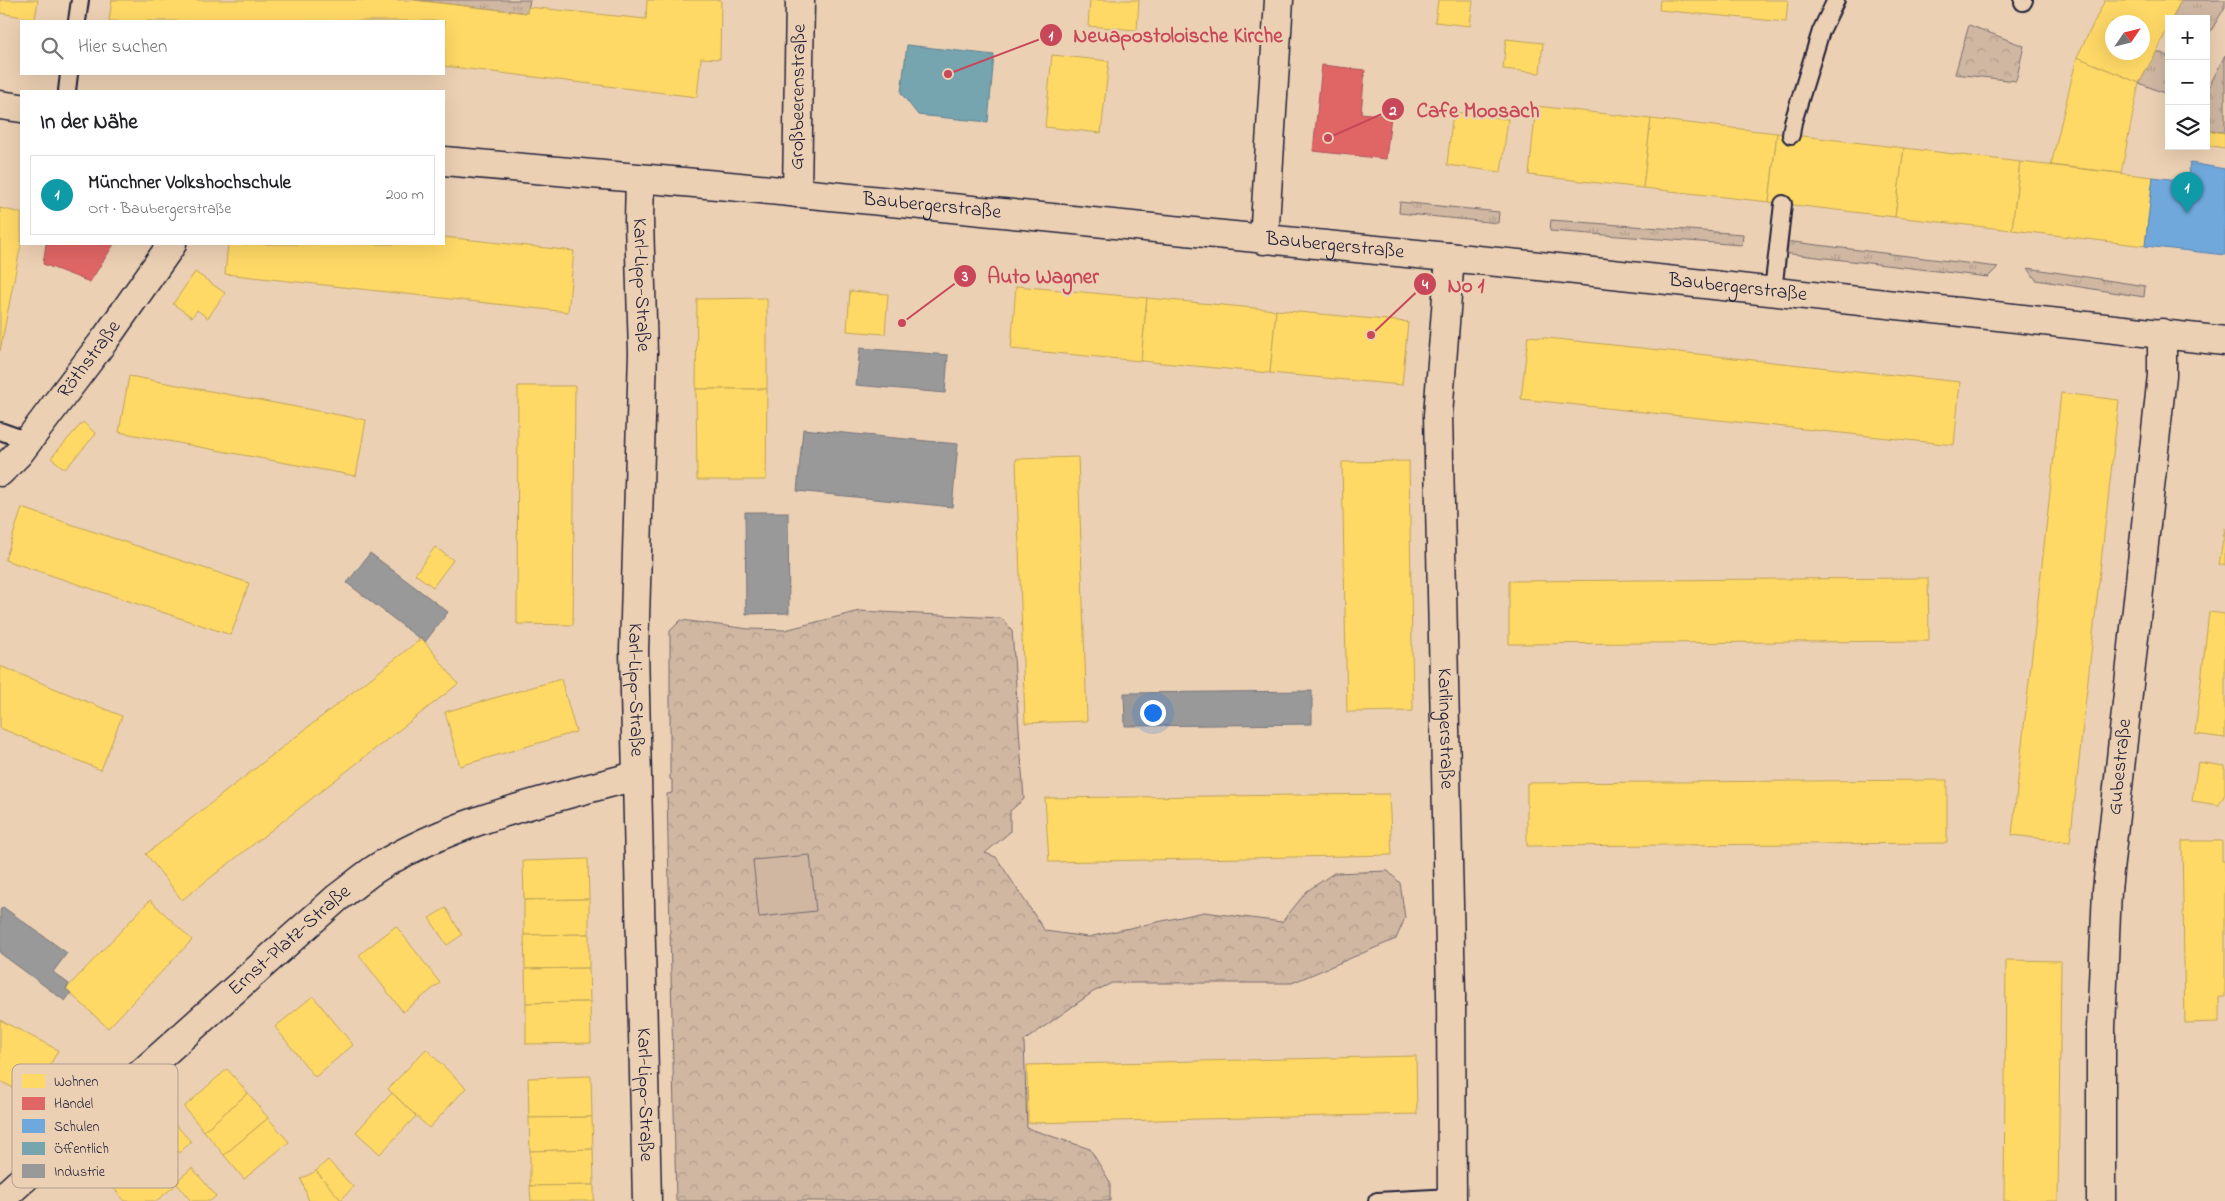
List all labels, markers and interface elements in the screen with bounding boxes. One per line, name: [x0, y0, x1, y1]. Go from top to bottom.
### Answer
north arrow: [2105, 15, 2150, 60]
map controls: [2165, 15, 2210, 150]
button: +: [2165, 15, 2210, 60]
callout: Neuapostoloische Kirche: [1039, 17, 1293, 53]
search box: [20, 20, 445, 75]
text: Neuapostoloische Kirche: [1073, 22, 1283, 52]
street label: Großbeerenstraße: [783, 24, 814, 170]
text: 1: [1049, 25, 1054, 47]
icon: search: [38, 34, 66, 62]
text: Hier suchen: [78, 34, 167, 61]
button: −: [2165, 60, 2210, 105]
callout: Cafe Moosach: [1381, 91, 1549, 127]
text: Cafe Moosach: [1416, 97, 1540, 127]
text: 2: [1388, 100, 1397, 122]
button: layers: [2165, 105, 2210, 150]
text: In der Nähe: [40, 108, 138, 138]
text: Münchner Volkshochschule: [88, 170, 291, 197]
pin: 1: [2171, 172, 2203, 213]
text: 1: [54, 183, 60, 207]
text: 200 m: [386, 183, 424, 207]
street label: Baubergerstraße: [860, 185, 1003, 227]
text: Ort · Baubergerstraße: [88, 197, 231, 221]
street label: Karl-Lipp-Straße: [624, 218, 657, 352]
street label: Baubergerstraße: [1263, 224, 1406, 267]
callout: Auto Wagner: [952, 258, 1109, 294]
text: Auto Wagner: [987, 263, 1099, 295]
text: 3: [961, 266, 968, 288]
callout: No 1: [1413, 266, 1495, 302]
street label: Baubergerstraße: [1666, 266, 1808, 310]
text: No 1: [1447, 272, 1485, 302]
text: 4: [1421, 274, 1429, 296]
street label: Röthstraße: [51, 315, 128, 405]
street label: Karl-Lipp-Straße: [619, 622, 651, 757]
street label: Karlingerstraße: [1429, 668, 1461, 789]
your location: [1140, 700, 1166, 726]
street label: Gubestraße: [2101, 717, 2140, 817]
street label: Ernst-Platz-Straße: [222, 878, 357, 1003]
street label: Karl-Lipp-Straße: [628, 1027, 661, 1162]
legend: [12, 1064, 178, 1188]
text: Wohnen: [54, 1072, 99, 1093]
text: Handel: [54, 1094, 93, 1115]
text: Schulen: [54, 1117, 99, 1138]
text: Öffentlich: [54, 1139, 109, 1160]
text: Industrie: [54, 1162, 106, 1183]

